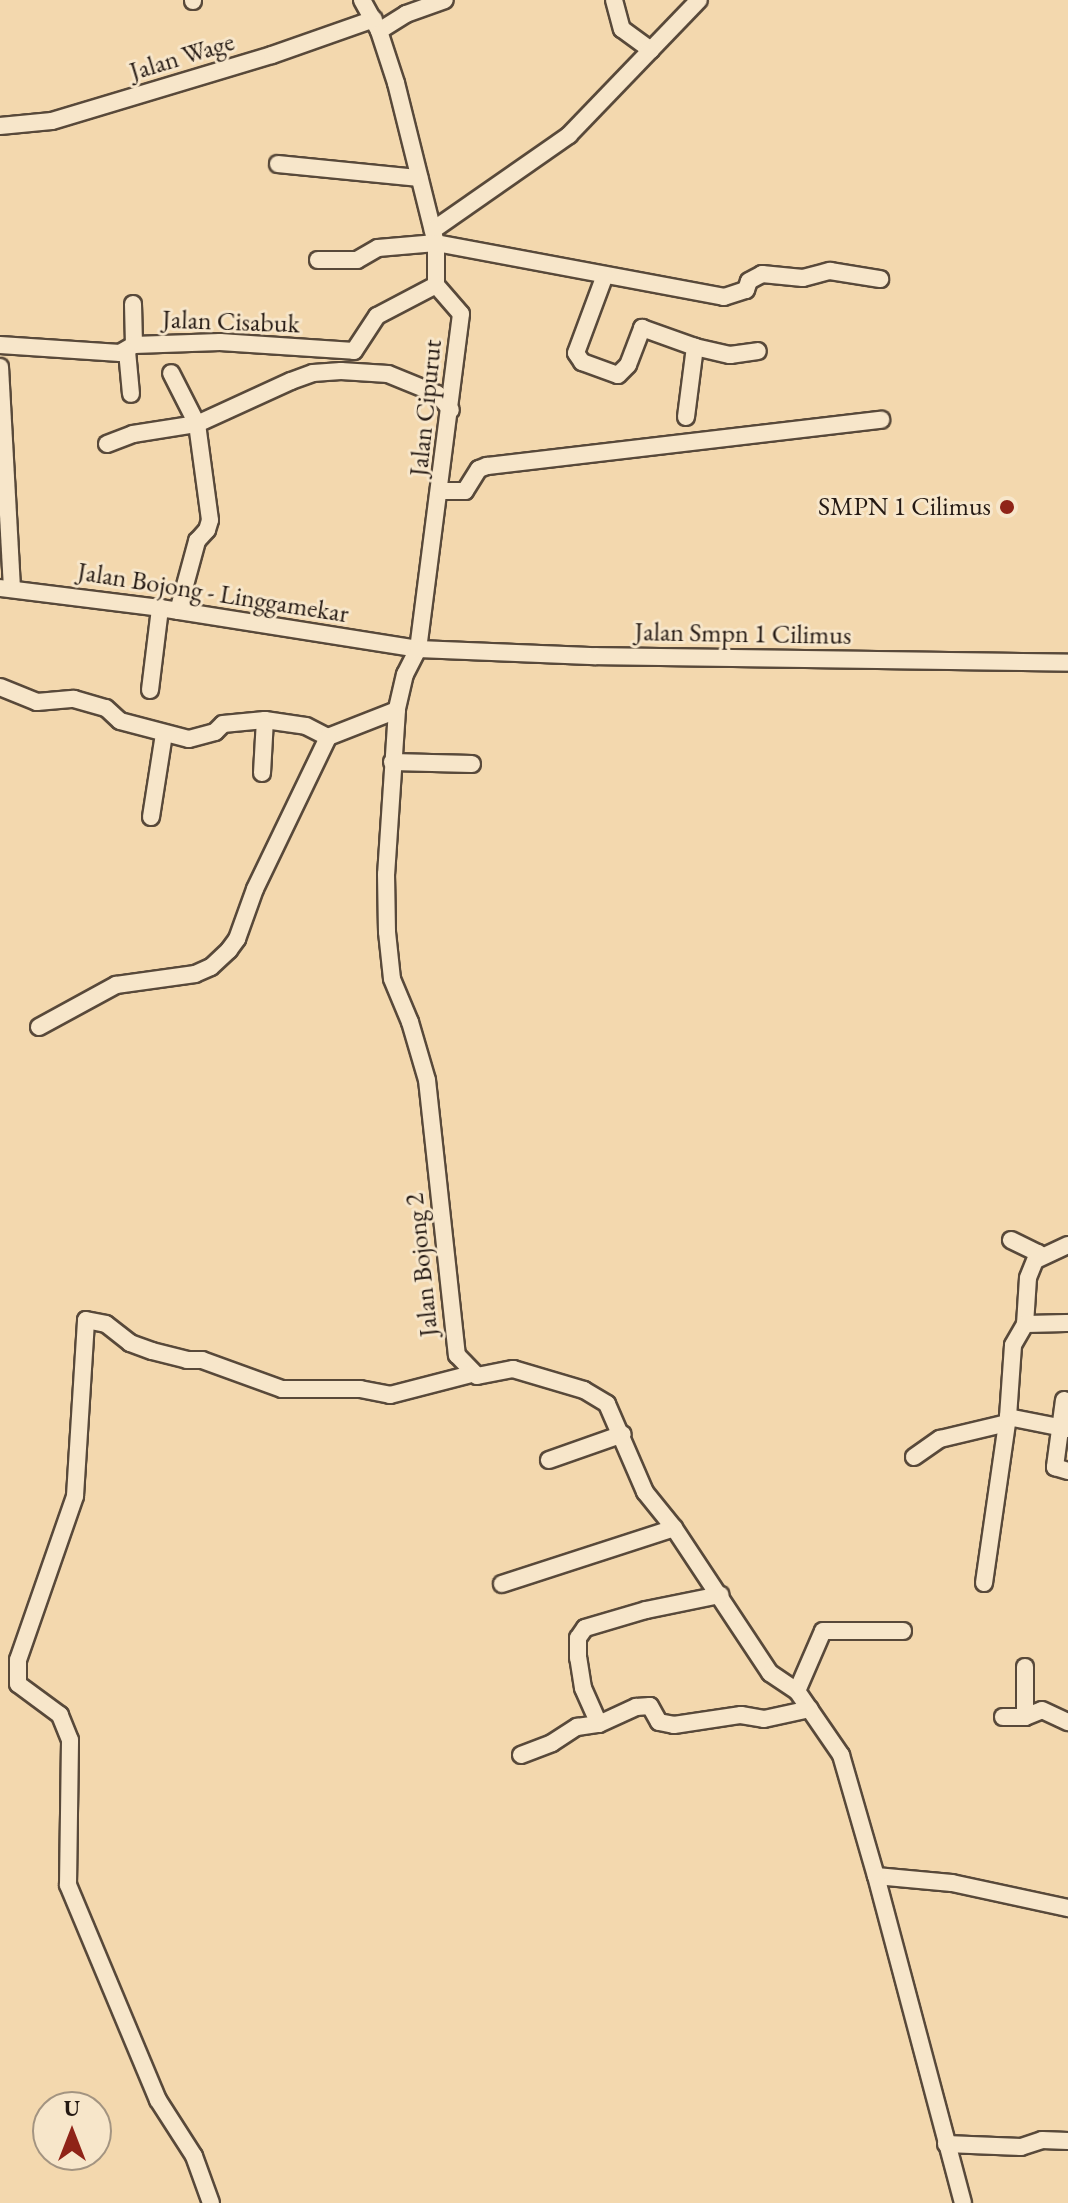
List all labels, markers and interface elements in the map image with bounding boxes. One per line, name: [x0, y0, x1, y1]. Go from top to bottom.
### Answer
street label: Jalan Wage: [126, 26, 238, 88]
street label: Jalan Cisabuk: [162, 304, 300, 340]
street label: Jalan Cipurut: [403, 338, 449, 478]
place label: SMPN 1 Cilimus: [818, 491, 991, 523]
marker: SMPN 1 Cilimus: [998, 498, 1016, 516]
street label: Jalan Bojong - Linggamekar: [75, 556, 351, 630]
street label: Jalan Smpn 1 Cilimus: [634, 617, 852, 651]
street label: Jalan Bojong 2: [399, 1192, 445, 1338]
north arrow: [32, 2091, 112, 2171]
text: U: [64, 2094, 80, 2123]

